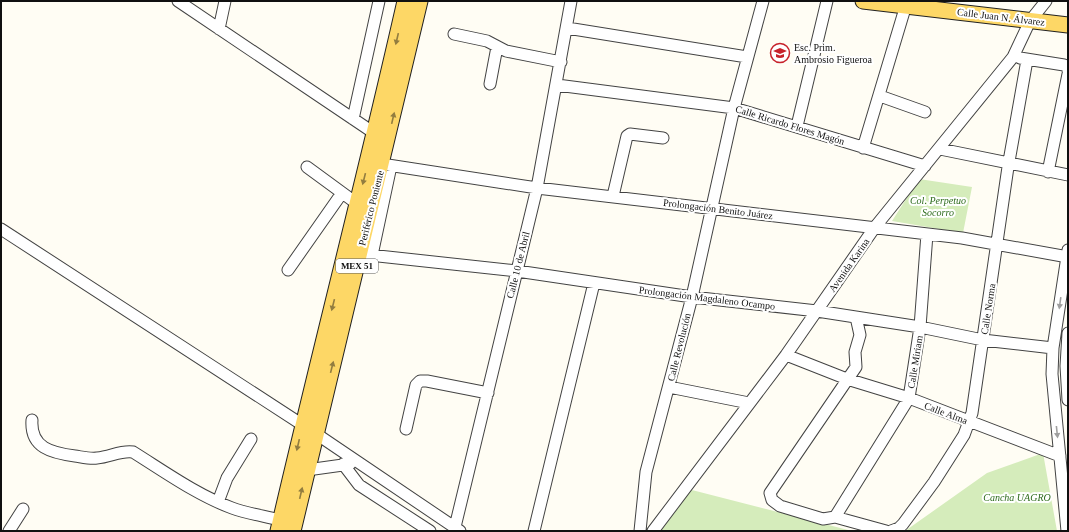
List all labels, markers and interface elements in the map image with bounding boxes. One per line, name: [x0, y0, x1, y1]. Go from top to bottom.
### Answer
street label: Calle Juan N. Álvarez: [957, 6, 1046, 28]
one-way arrow: [393, 33, 399, 45]
school or university icon: Esc. Prim. Ambrosio Figueroa: [769, 42, 791, 64]
place label: Esc. Prim. Ambrosio Figueroa: [794, 42, 873, 65]
street label: Calle Ricardo Flores Magón: [734, 103, 846, 147]
one-way arrow: [390, 112, 396, 124]
street label: Periférico Poniente: [356, 169, 386, 247]
one-way arrow: [361, 173, 367, 186]
park label: Col. Perpetuo Socorro: [910, 195, 966, 218]
street label: Prolongación Benito Juárez: [662, 197, 774, 221]
street label: Calle 10 de Abril: [504, 230, 532, 300]
street label: Avenida Karina: [826, 236, 872, 294]
road number: MEX 51: [336, 259, 378, 273]
street label: Calle Norma: [979, 282, 998, 335]
street label: Prolongación Magdaleno Ocampo: [638, 284, 776, 312]
one-way arrow: [1057, 297, 1063, 309]
one-way arrow: [329, 299, 335, 312]
street label: Calle Revolución: [665, 312, 693, 382]
street label: Calle Miriam: [905, 334, 925, 389]
one-way arrow: [329, 360, 335, 373]
street label: Calle Alma: [923, 400, 970, 426]
one-way arrow: [1054, 426, 1060, 438]
one-way arrow: [294, 439, 300, 451]
one-way arrow: [299, 487, 305, 499]
park label: Cancha UAGRO: [983, 492, 1051, 503]

